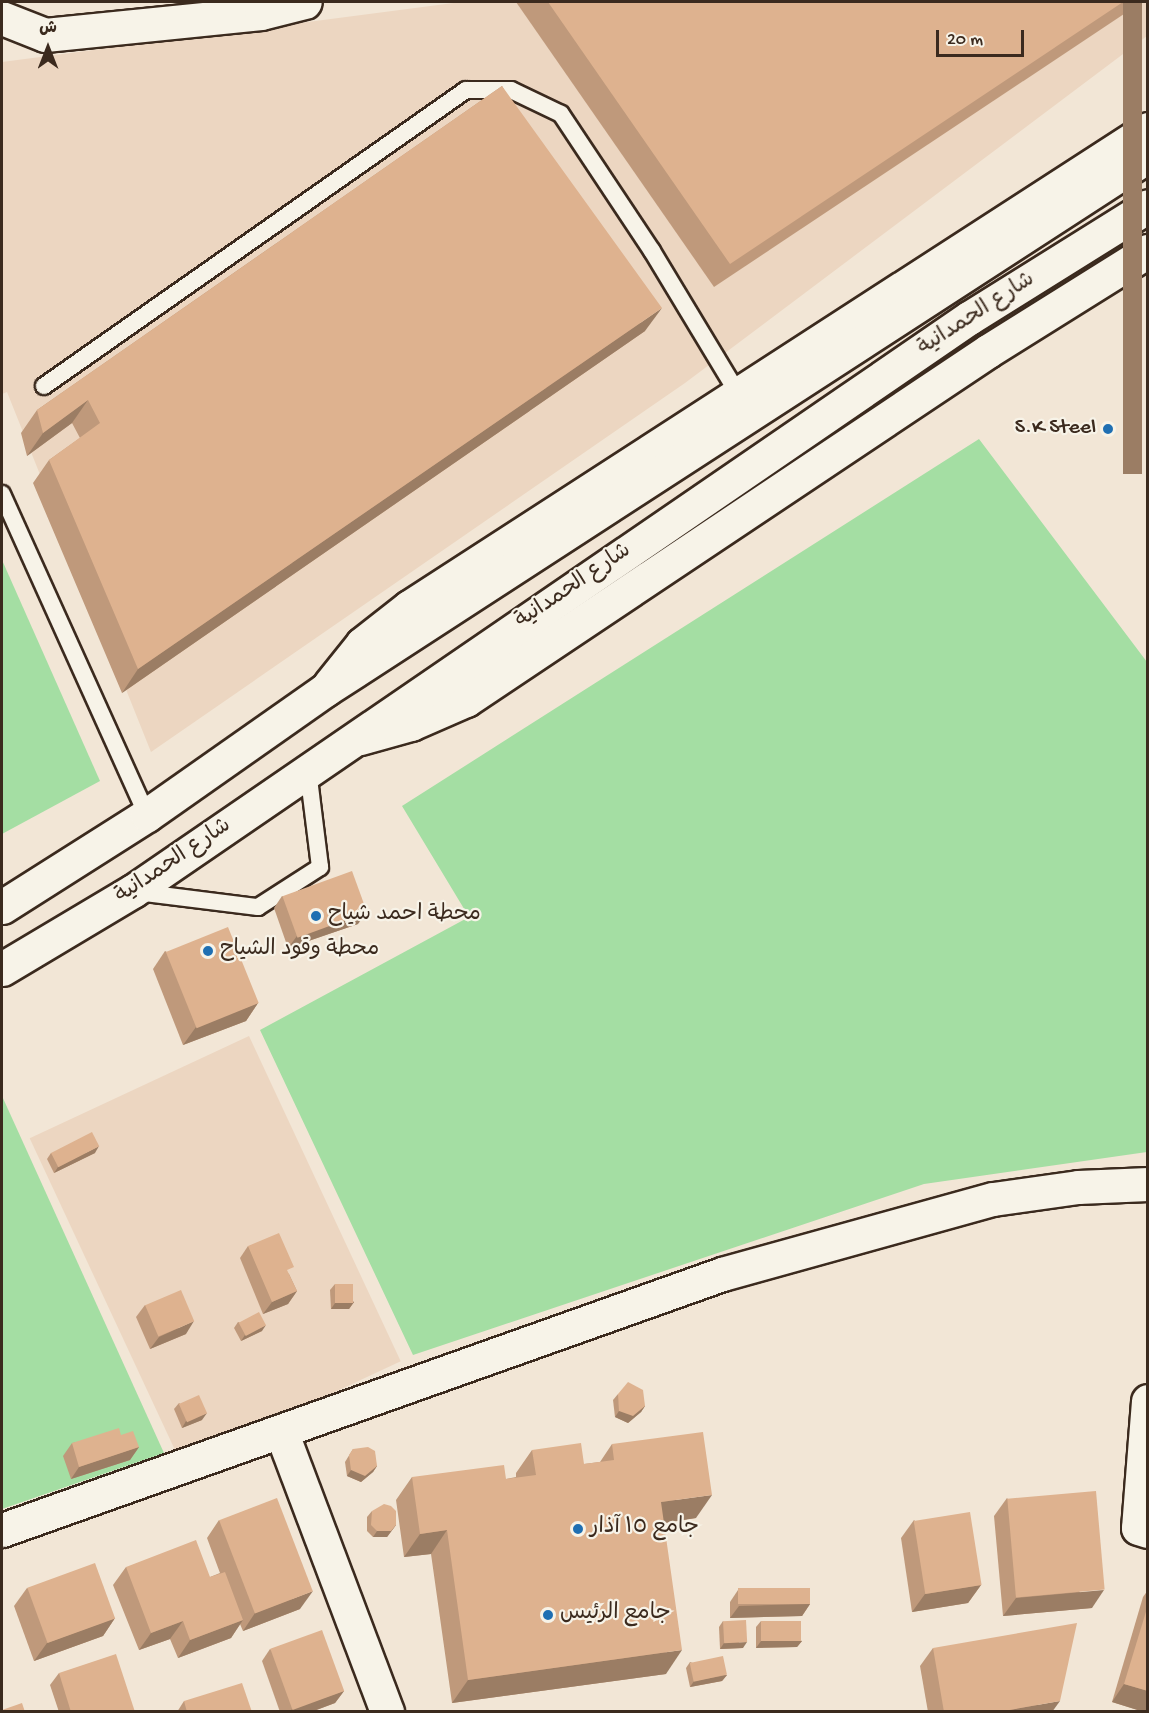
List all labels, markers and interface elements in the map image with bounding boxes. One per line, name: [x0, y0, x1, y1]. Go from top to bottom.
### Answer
north arrow: [18, 18, 78, 78]
scale bar: [939, 18, 1028, 56]
text: ش: [39, 20, 57, 39]
text: 20 m: [947, 30, 983, 51]
street label: شارع الحمدانية: [914, 267, 1040, 363]
place label: S.K Steel: [1015, 416, 1096, 442]
marker: S.K Steel: [1101, 422, 1115, 436]
street label: شارع الحمدانية: [511, 539, 637, 635]
street label: شارع الحمدانية: [111, 814, 237, 910]
place label: محطة احمد شياح: [328, 903, 481, 929]
marker: محطة احمد شياح: [309, 909, 323, 923]
place label: محطة وقود الشياح: [220, 938, 379, 964]
marker: محطة وقود الشياح: [201, 944, 215, 958]
place label: جامع ١٥ آذار: [590, 1516, 699, 1542]
marker: جامع ١٥ آذار: [571, 1522, 585, 1536]
place label: جامع الرئيس: [560, 1602, 671, 1628]
marker: جامع الرئيس: [541, 1608, 555, 1622]

